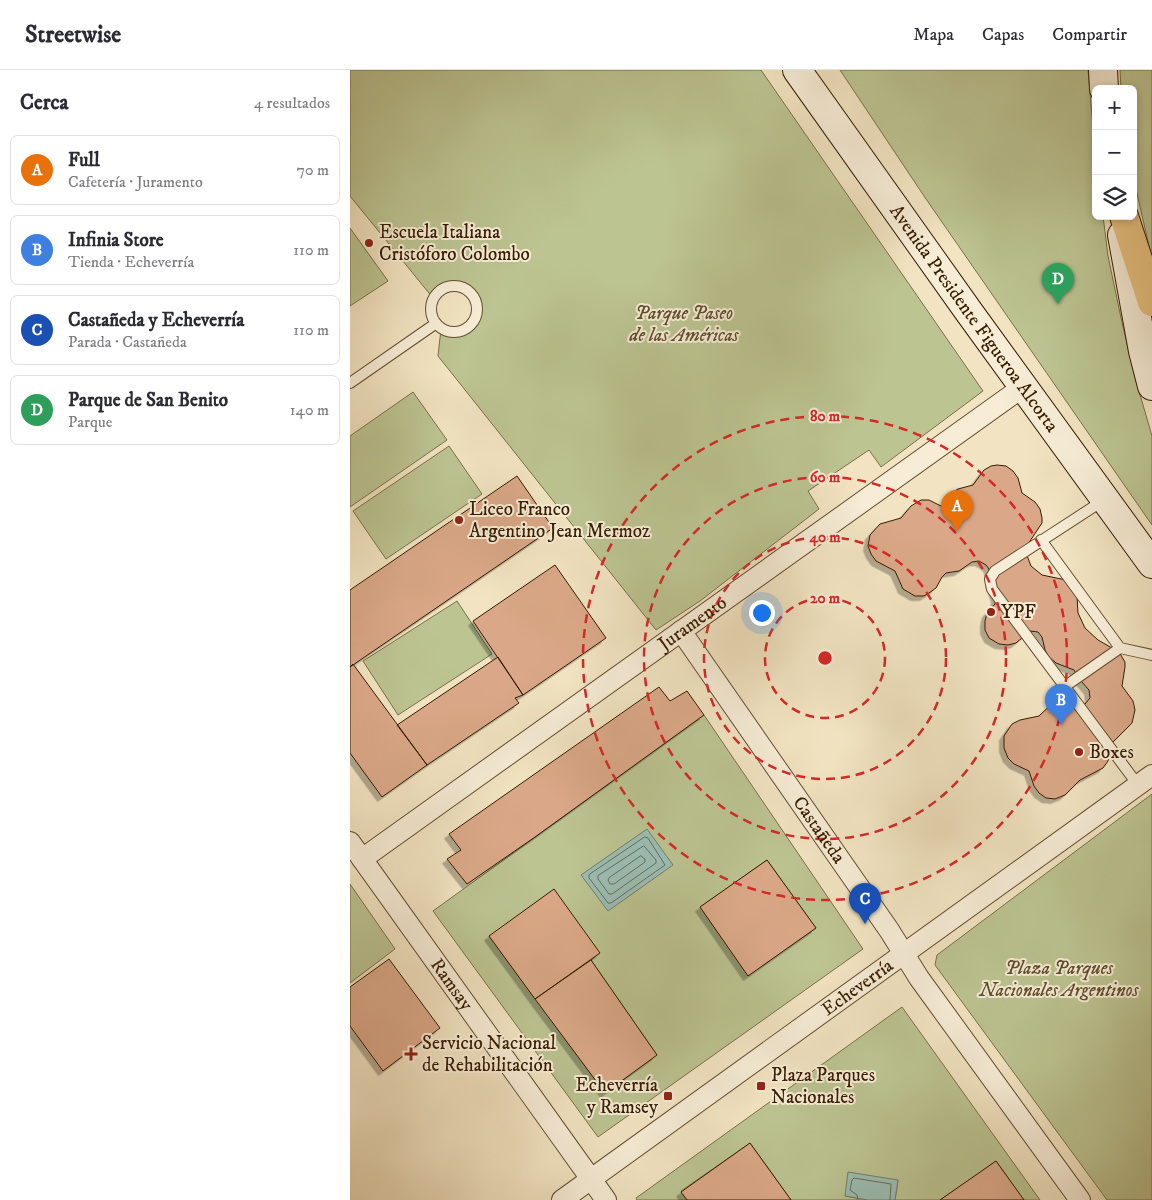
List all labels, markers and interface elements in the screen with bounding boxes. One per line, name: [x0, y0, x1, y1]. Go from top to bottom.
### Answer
text: Streetwise: [25, 20, 121, 50]
text: Mapa: [913, 24, 954, 46]
text: Capas: [982, 24, 1024, 46]
text: Compartir: [1052, 24, 1127, 46]
map controls: [1092, 85, 1137, 220]
button: +: [1092, 85, 1137, 130]
text: Cerca: [20, 90, 68, 116]
text: 4 resultados: [254, 93, 330, 113]
button: −: [1092, 130, 1137, 175]
text: Full: [68, 149, 100, 172]
text: A: [32, 160, 42, 180]
text: 70 m: [297, 160, 329, 180]
text: Cafetería · Juramento: [68, 172, 203, 192]
button: layers: [1092, 175, 1137, 220]
street label: Avenida Presidente Figueroa Alcorta: [885, 200, 1064, 436]
place label: Escuela Italiana Cristóforo Colombo: [379, 221, 530, 266]
text: Infinia Store: [68, 229, 164, 252]
marker: Escuela Italiana Cristóforo Colombo: [363, 237, 375, 249]
text: B: [32, 240, 42, 260]
text: 110 m: [293, 240, 329, 260]
text: Tienda · Echeverría: [68, 252, 194, 272]
pin: D: [1042, 263, 1074, 304]
park label: Parque Paseo de las Américas: [628, 302, 740, 347]
text: Castañeda y Echeverría: [68, 309, 244, 332]
text: C: [32, 320, 42, 340]
text: 110 m: [293, 320, 329, 340]
text: Parada · Castañeda: [68, 332, 187, 352]
text: Parque de San Benito: [68, 389, 228, 412]
text: D: [31, 400, 43, 420]
text: 140 m: [290, 400, 329, 420]
text: 80 m: [810, 407, 841, 426]
text: Parque: [68, 412, 112, 432]
text: 60 m: [810, 468, 841, 487]
pin: A: [941, 490, 973, 531]
place label: Liceo Franco Argentino Jean Mermoz: [469, 498, 650, 543]
marker: Liceo Franco Argentino Jean Mermoz: [453, 514, 465, 526]
text: 40 m: [808, 528, 841, 547]
text: 20 m: [810, 589, 841, 608]
street label: Juramento: [652, 591, 731, 656]
your location: [749, 600, 775, 626]
place label: YPF: [1001, 601, 1036, 624]
marker: YPF: [985, 606, 997, 618]
centre of rings: [816, 649, 834, 667]
pin: B: [1045, 684, 1077, 725]
place label: Boxes: [1089, 741, 1134, 764]
marker: Boxes: [1073, 746, 1085, 758]
street label: Castañeda: [788, 792, 850, 868]
pin: C: [849, 883, 881, 924]
street label: Ramsay: [425, 954, 479, 1016]
street label: Echeverría: [817, 954, 898, 1021]
park label: Plaza Parques Nacionales Argentinos: [979, 957, 1140, 1002]
place label: Servicio Nacional de Rehabilitación: [422, 1032, 556, 1077]
marker: Servicio Nacional de Rehabilitación: [404, 1047, 418, 1061]
place label: Plaza Parques Nacionales: [771, 1064, 875, 1109]
place label: Echeverría y Ramsey: [575, 1074, 659, 1119]
marker: Plaza Parques Nacionales: [755, 1080, 767, 1092]
marker: Echeverría y Ramsey: [662, 1090, 674, 1102]

